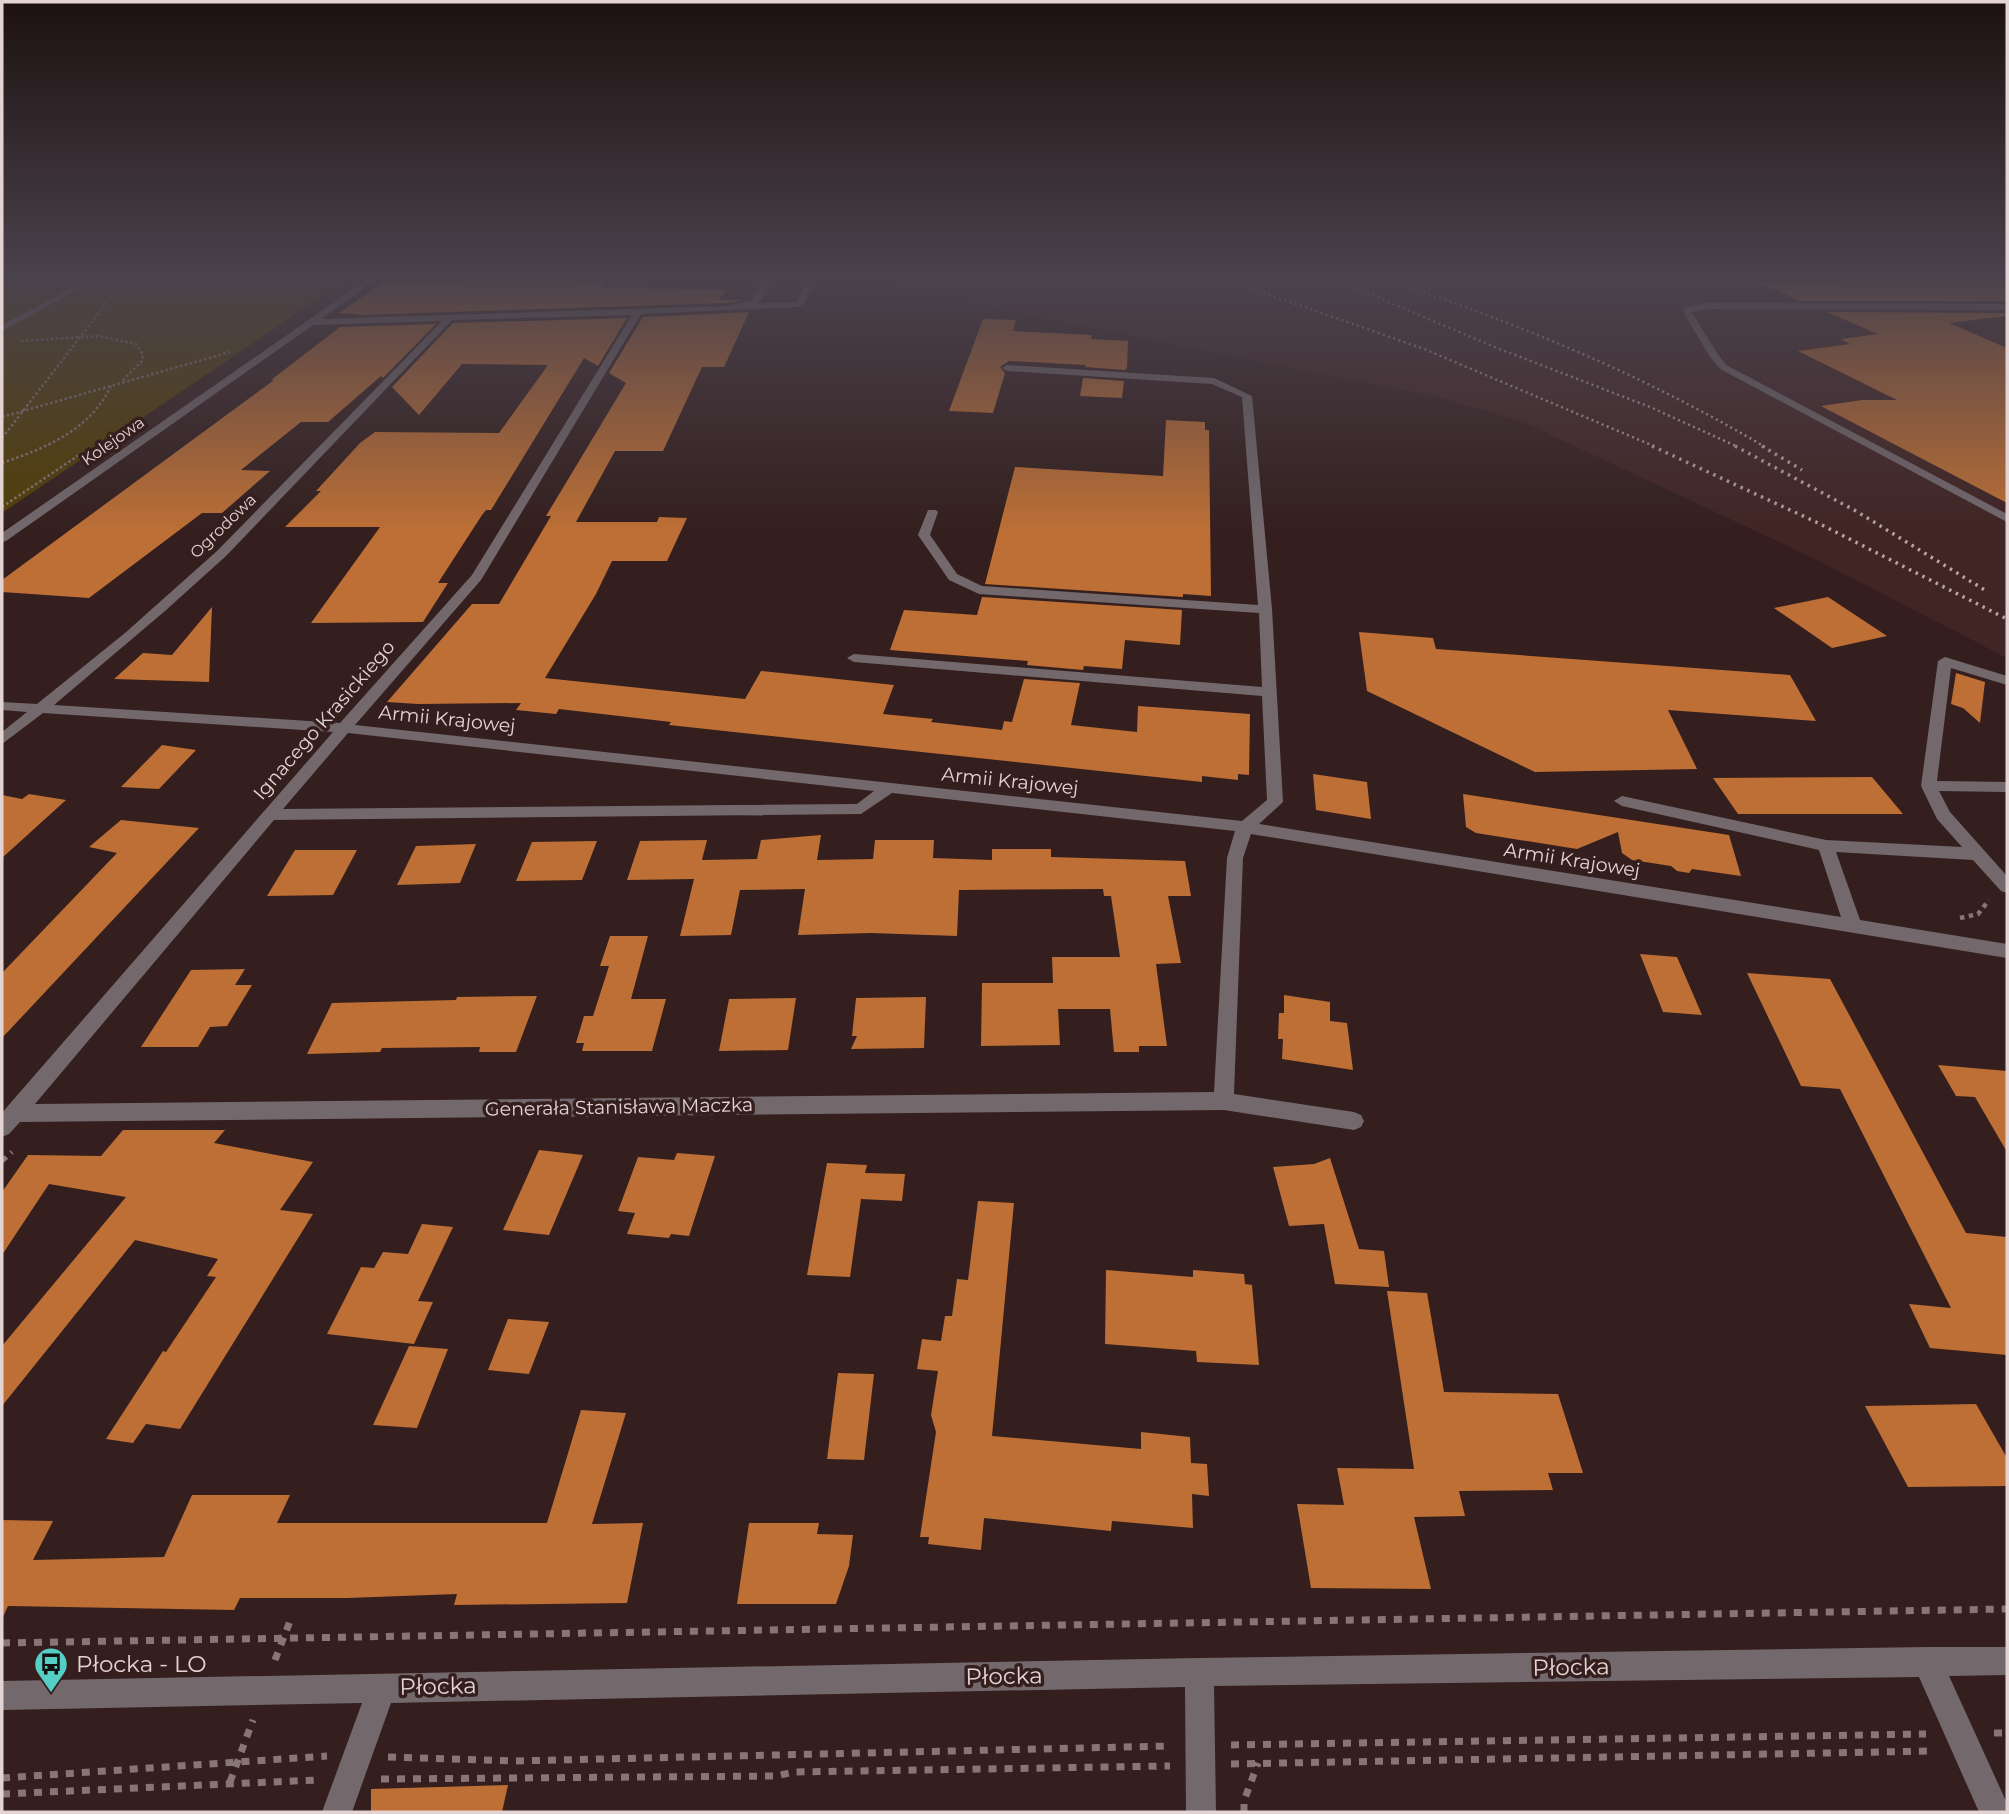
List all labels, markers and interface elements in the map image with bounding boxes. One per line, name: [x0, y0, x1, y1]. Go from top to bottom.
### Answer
street label: Kolejowa: [78, 412, 148, 470]
street label: Ogrodowa: [186, 490, 260, 562]
street label: Ignacego Krasickiego: [248, 635, 400, 804]
street label: Armii Krajowej: [377, 700, 517, 738]
street label: Armii Krajowej: [940, 762, 1080, 800]
street label: Armii Krajowej: [1502, 838, 1642, 882]
street label: Generała Stanisława Maczka: [485, 1093, 753, 1121]
bus stop icon: Płocka - LO: [32, 1645, 70, 1694]
place label: Płocka - LO: [76, 1650, 207, 1678]
street label: Płocka: [1532, 1652, 1610, 1682]
street label: Płocka: [965, 1661, 1043, 1691]
street label: Płocka: [399, 1671, 477, 1701]

